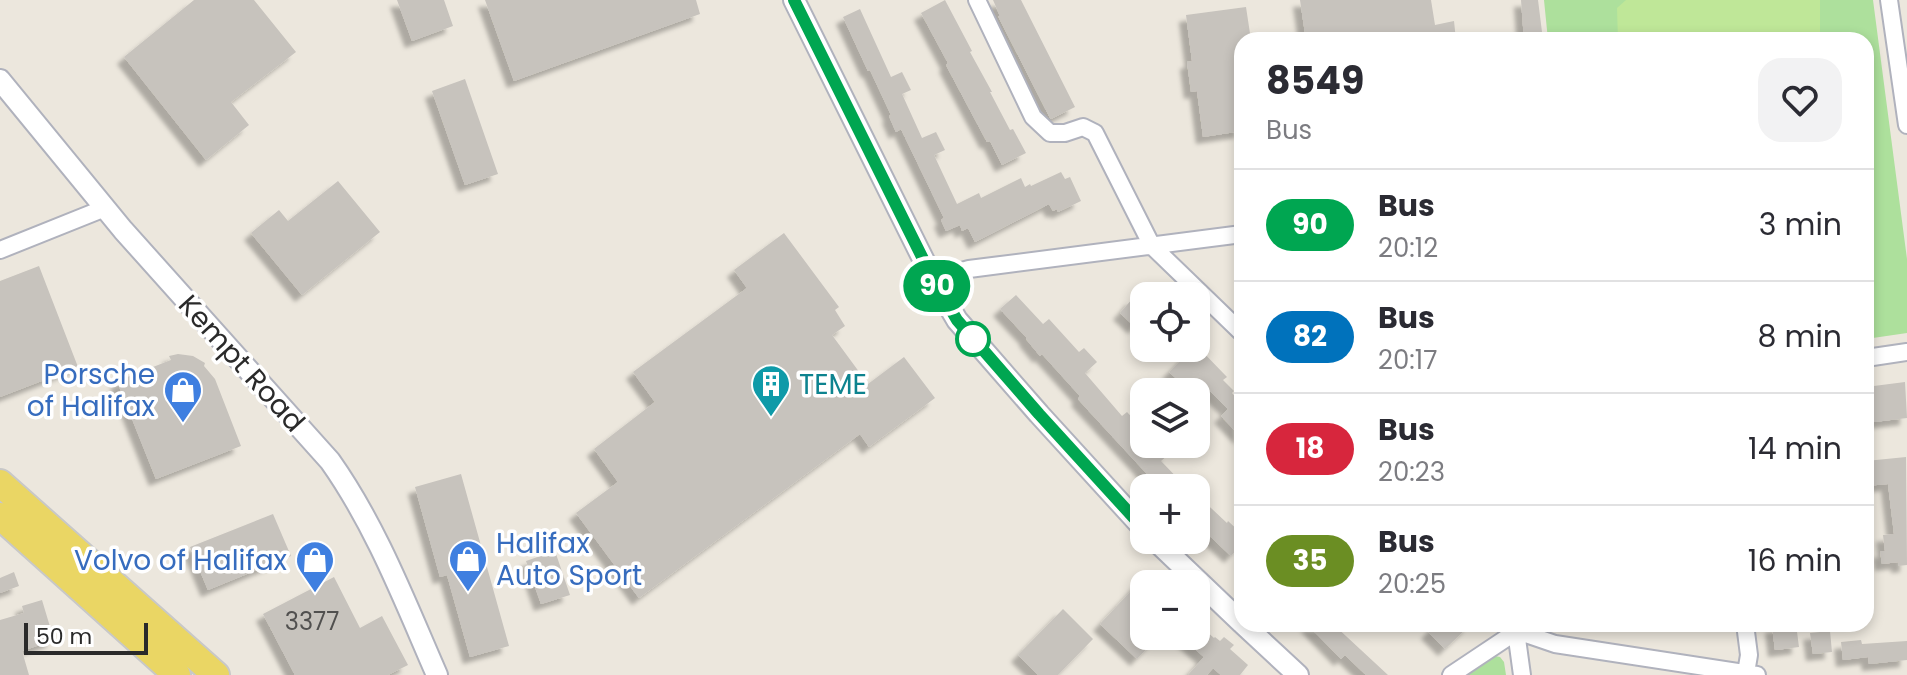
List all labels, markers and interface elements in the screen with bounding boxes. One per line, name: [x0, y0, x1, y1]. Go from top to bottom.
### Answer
text: 8549: [1266, 54, 1364, 107]
button: heart: [1758, 58, 1842, 142]
text: Bus: [1266, 112, 1312, 148]
text: Bus: [1378, 184, 1435, 227]
text: 3 min: [1759, 203, 1842, 246]
text: 90: [1292, 205, 1328, 244]
text: 20:12: [1378, 230, 1438, 266]
line badge: 90: [901, 260, 973, 312]
text: 90: [919, 266, 955, 305]
map controls: [1130, 282, 1210, 650]
button: locate: [1130, 282, 1210, 362]
street label: Kempt Road: [169, 286, 314, 440]
text: Bus: [1378, 296, 1435, 339]
text: 8 min: [1758, 315, 1842, 358]
text: 82: [1293, 317, 1327, 356]
unlabelled marker: [956, 322, 990, 356]
text: 20:17: [1378, 342, 1437, 378]
place label: Porsche of Halifax: [27, 355, 156, 426]
building icon: TEME: [750, 363, 792, 418]
place label: TEME: [799, 365, 867, 404]
shop icon: Porsche of Halifax: [162, 369, 204, 424]
button: layers: [1130, 378, 1210, 458]
text: Bus: [1378, 408, 1435, 451]
text: 14 min: [1748, 427, 1842, 470]
text: 18: [1296, 429, 1324, 468]
text: 20:23: [1378, 454, 1445, 490]
button: +: [1130, 474, 1210, 554]
text: Bus: [1378, 520, 1435, 563]
place label: Halifax Auto Sport: [496, 524, 642, 595]
shop icon: Halifax Auto Sport: [447, 538, 489, 593]
shop icon: Volvo of Halifax: [294, 539, 336, 594]
text: 16 min: [1748, 539, 1842, 582]
place label: Volvo of Halifax: [74, 541, 288, 580]
text: 35: [1292, 541, 1328, 580]
text: 20:25: [1378, 566, 1446, 602]
button: −: [1130, 570, 1210, 650]
house number: 3377: [285, 605, 339, 638]
scale bar: [24, 619, 148, 655]
text: 50 m: [36, 621, 92, 652]

